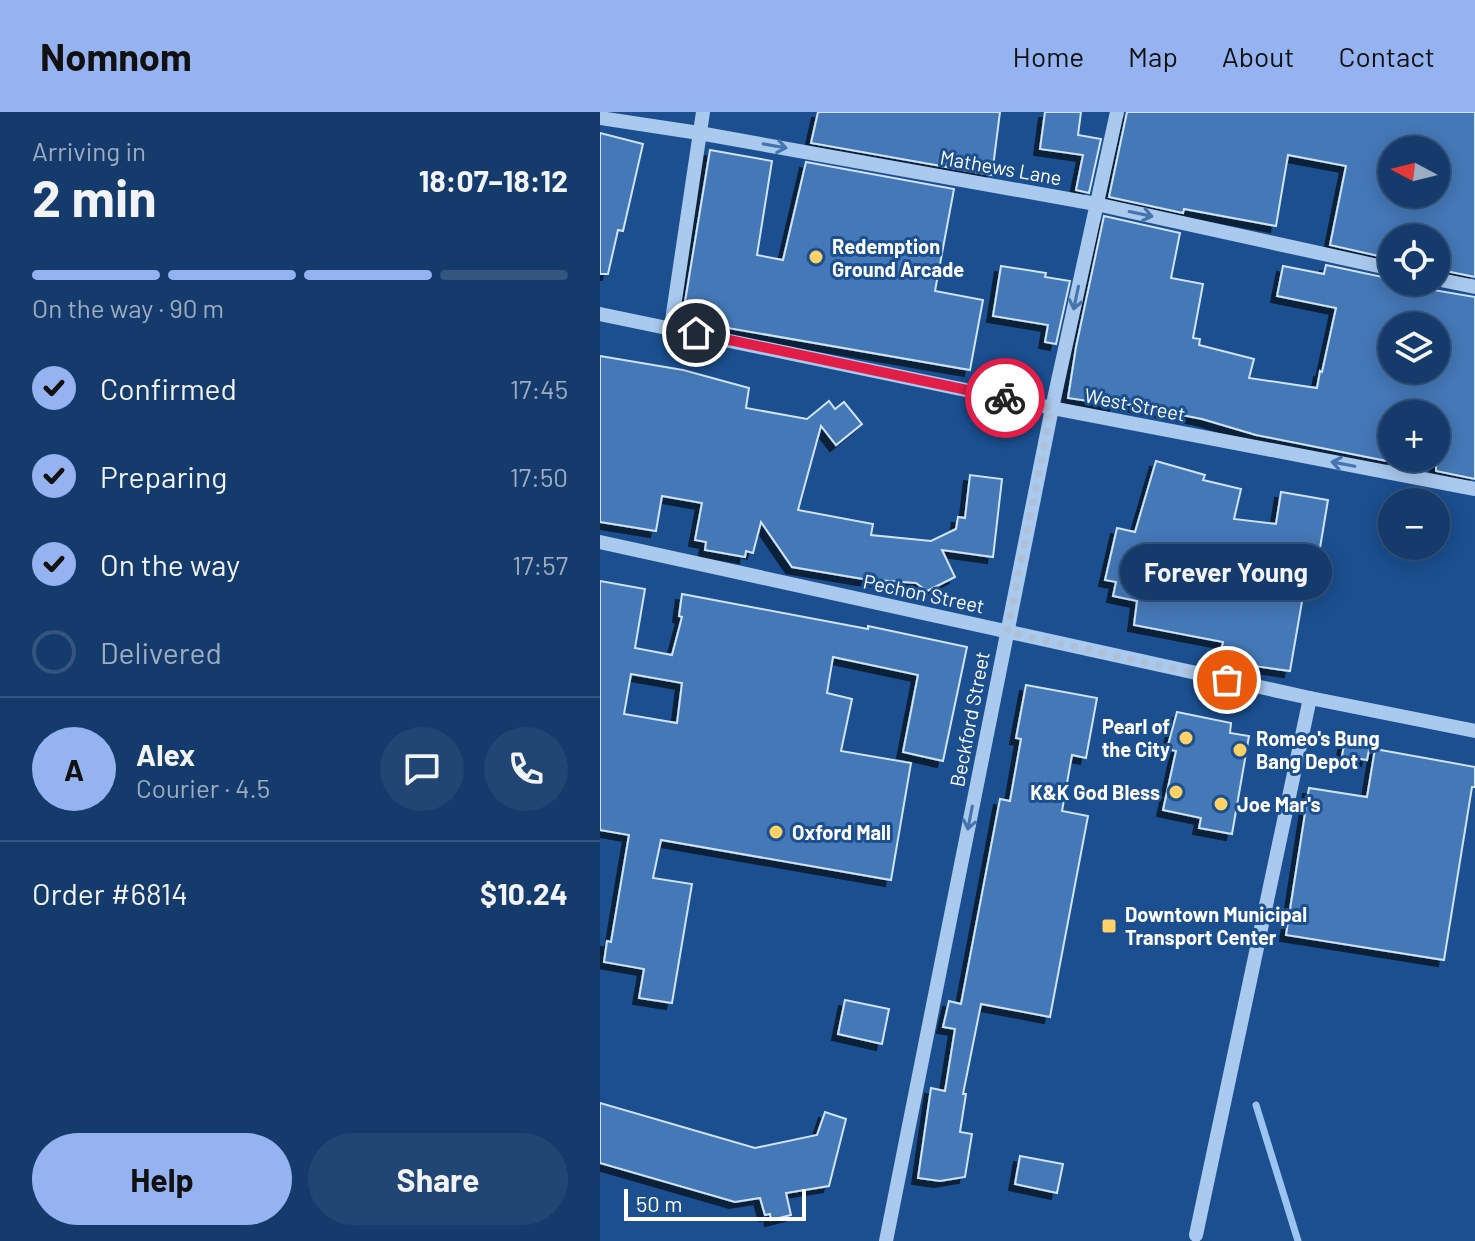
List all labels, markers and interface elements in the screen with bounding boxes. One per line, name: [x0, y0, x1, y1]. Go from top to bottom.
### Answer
text: Nomnom: [40, 33, 192, 79]
text: Home: [1013, 39, 1084, 73]
text: Map: [1128, 39, 1178, 73]
text: About: [1222, 39, 1294, 73]
text: Contact: [1338, 39, 1435, 73]
text: Arriving in: [32, 135, 146, 166]
north arrow: [1378, 136, 1450, 208]
map controls: [1378, 136, 1450, 560]
one-way arrow: [762, 140, 788, 155]
street label: Mathews Lane: [938, 144, 1064, 190]
text: 18:07–18:12: [419, 162, 568, 198]
text: 2 min: [32, 165, 157, 227]
one-way arrow: [1128, 207, 1153, 222]
button: locate: [1378, 224, 1450, 296]
place label: Redemption Ground Arcade: [832, 234, 964, 281]
marker: Redemption Ground Arcade: [807, 248, 825, 266]
one-way arrow: [1068, 284, 1083, 310]
text: On the way · 90 m: [32, 292, 224, 323]
pin: [662, 299, 730, 367]
icon: home: [674, 311, 718, 355]
button: layers: [1378, 312, 1450, 384]
courier: [965, 358, 1045, 438]
icon: check: [32, 366, 76, 410]
text: Confirmed: [100, 370, 237, 406]
text: 17:45: [510, 373, 568, 404]
icon: bike: [983, 376, 1027, 420]
street label: West Street: [1082, 382, 1188, 426]
button: +: [1378, 400, 1450, 472]
icon: check: [32, 454, 76, 498]
one-way arrow: [1331, 456, 1357, 471]
text: Preparing: [100, 458, 227, 494]
text: 17:50: [510, 461, 568, 492]
button: −: [1378, 488, 1450, 560]
icon: check: [32, 542, 76, 586]
callout: Forever Young: [1121, 544, 1333, 600]
text: On the way: [100, 546, 240, 582]
text: 17:57: [512, 549, 568, 580]
text: Forever Young: [1144, 556, 1308, 587]
street label: Pechon Street: [861, 568, 987, 618]
text: Delivered: [100, 634, 222, 670]
pin: [1193, 646, 1261, 714]
street label: Beckford Street: [944, 649, 994, 789]
icon: bag: [1205, 658, 1249, 702]
place label: Pearl of the City: [1102, 714, 1170, 761]
place label: Romeo's Bung Bang Depot: [1256, 726, 1380, 773]
button: chat: [380, 727, 464, 811]
button: phone: [484, 727, 568, 811]
marker: Pearl of the City: [1177, 729, 1195, 747]
text: Alex: [136, 736, 195, 772]
marker: Romeo's Bung Bang Depot: [1231, 741, 1249, 759]
text: A: [64, 751, 84, 787]
text: Courier · 4.5: [136, 772, 270, 803]
place label: K&K God Bless: [1030, 780, 1160, 804]
marker: K&K God Bless: [1167, 783, 1185, 801]
place label: Joe Mar's: [1237, 792, 1321, 816]
marker: Joe Mar's: [1212, 795, 1230, 813]
one-way arrow: [962, 805, 977, 830]
place label: Oxford Mall: [792, 820, 891, 844]
marker: Oxford Mall: [767, 823, 785, 841]
text: Order #6814: [32, 875, 188, 911]
text: $10.24: [480, 875, 568, 911]
place label: Downtown Municipal Transport Center: [1125, 902, 1307, 949]
marker: Downtown Municipal Transport Center: [1100, 917, 1118, 935]
button: Help: [32, 1133, 292, 1225]
button: Share: [308, 1133, 568, 1225]
scale bar: [624, 1185, 806, 1221]
text: 50 m: [636, 1190, 682, 1216]

